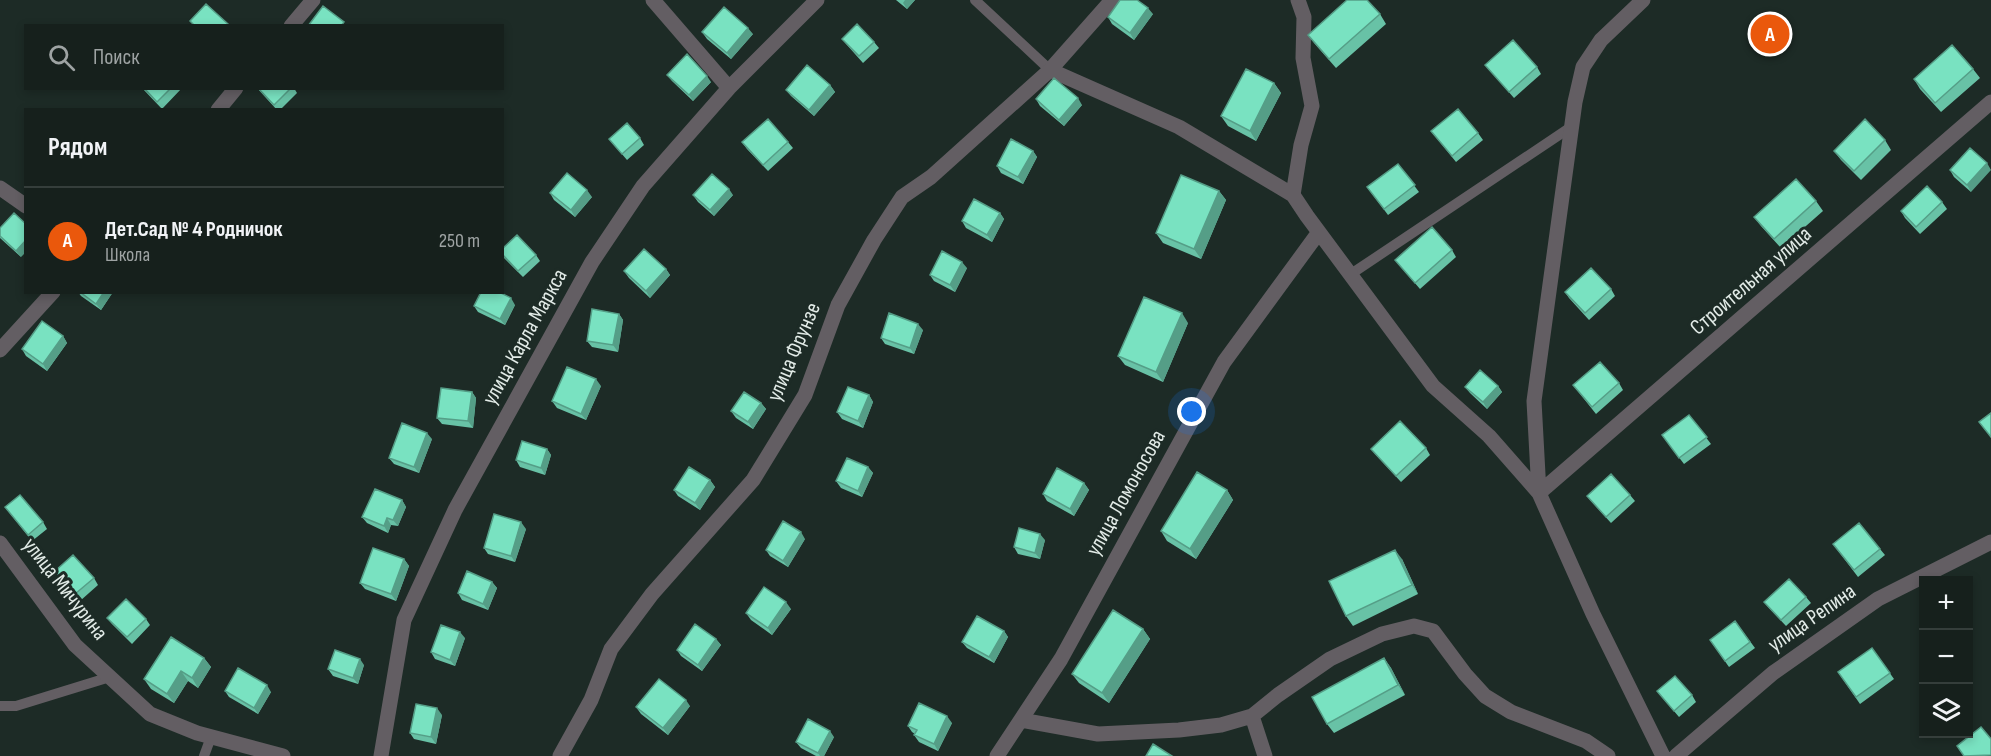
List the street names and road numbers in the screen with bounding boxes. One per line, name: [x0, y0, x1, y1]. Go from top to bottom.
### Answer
street label: Строительная улица: [1685, 221, 1817, 341]
street label: улица Карла Маркса: [477, 264, 573, 410]
street label: улица Фрунзе: [761, 299, 827, 405]
street label: улица Ломоносова: [1080, 425, 1172, 561]
street label: улица Мичурина: [17, 532, 113, 646]
street label: улица Репина: [1763, 578, 1861, 658]

